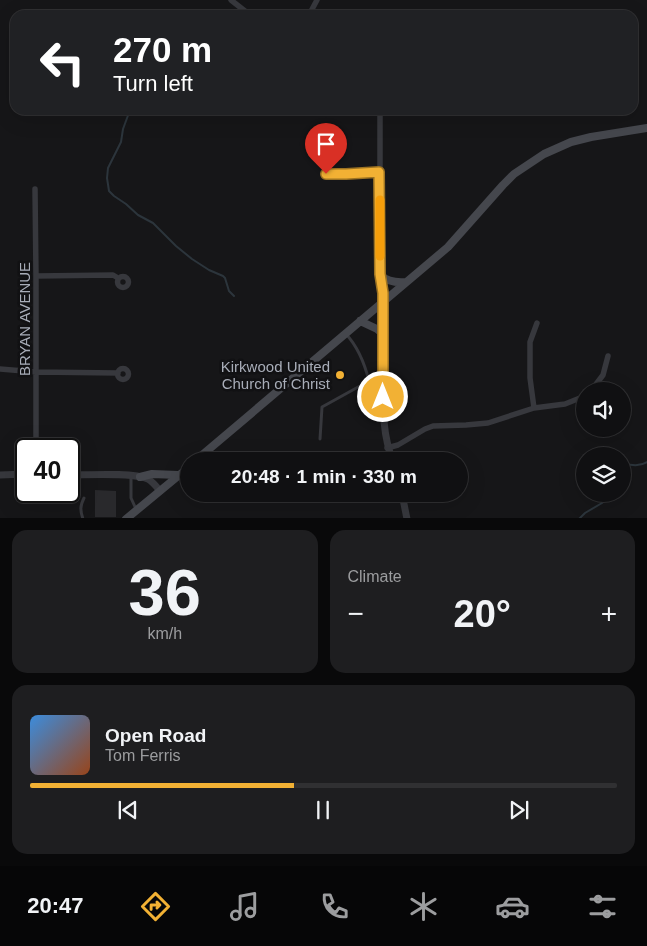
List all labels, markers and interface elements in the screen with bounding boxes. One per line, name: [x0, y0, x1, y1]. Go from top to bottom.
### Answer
icon: left: [30, 30, 95, 95]
text: 270 m: [113, 30, 212, 69]
text: Turn left: [113, 71, 193, 96]
pin: [305, 123, 347, 174]
icon: arrive: [312, 130, 340, 158]
street label: BRYAN AVENUE: [16, 262, 33, 376]
place label: Kirkwood United Church of Christ: [221, 358, 331, 392]
marker: Kirkwood United Church of Christ: [334, 369, 346, 381]
position arrow: [356, 370, 408, 422]
map controls: [576, 382, 631, 502]
button: sound: [576, 382, 631, 437]
speed limit sign: 40: [15, 438, 80, 503]
button: layers: [576, 447, 631, 502]
text: 20:48 · 1 min · 330 m: [231, 466, 417, 487]
text: 36: [129, 556, 201, 629]
text: Climate: [348, 568, 402, 585]
text: 20°: [454, 593, 511, 635]
text: −: [348, 598, 364, 629]
text: +: [601, 598, 617, 629]
text: km/h: [147, 625, 182, 642]
text: Open Road: [105, 725, 206, 746]
text: Tom Ferris: [105, 747, 181, 764]
icon: previous: [114, 796, 142, 824]
icon: pause: [309, 796, 337, 824]
icon: next: [505, 796, 533, 824]
icon: directions: [138, 889, 173, 924]
icon: music: [227, 889, 262, 924]
icon: phone: [317, 889, 352, 924]
icon: climate: [406, 889, 441, 924]
icon: car: [495, 889, 530, 924]
icon: filters: [585, 889, 620, 924]
text: 20:47: [27, 893, 83, 918]

